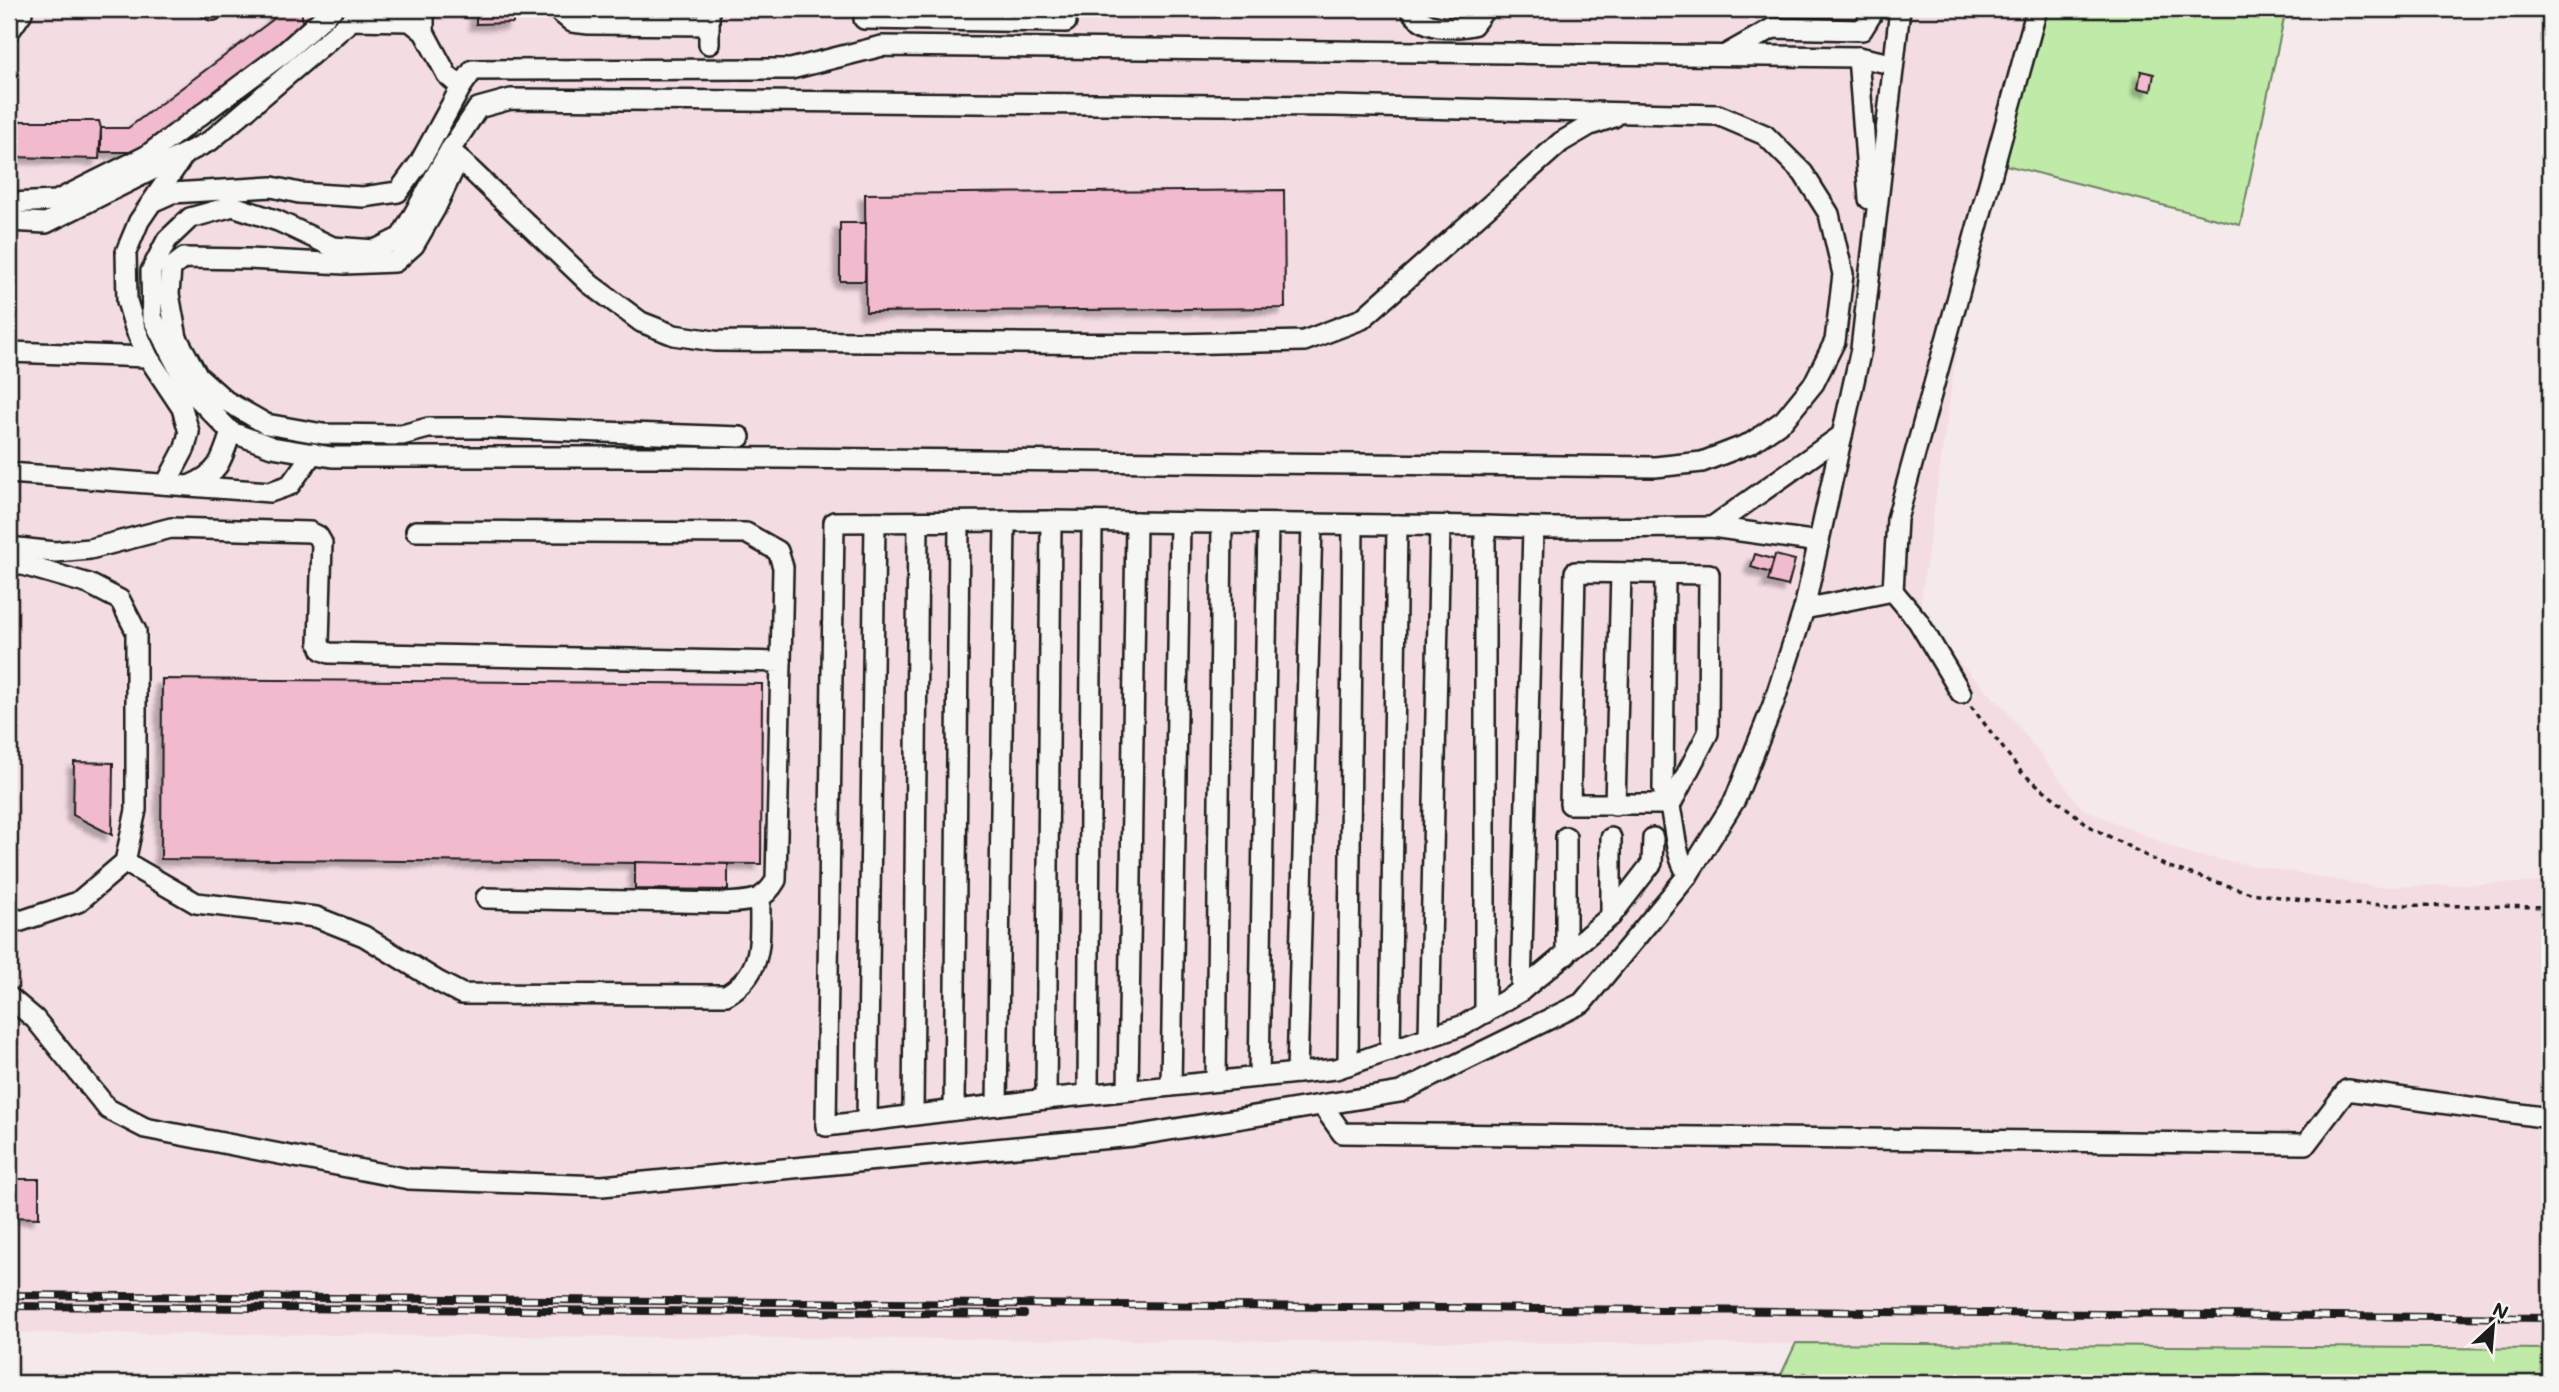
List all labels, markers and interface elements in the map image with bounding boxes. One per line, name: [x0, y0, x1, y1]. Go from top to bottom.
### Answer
north arrow: [2458, 1290, 2528, 1360]
text: N: [2489, 1296, 2513, 1325]

